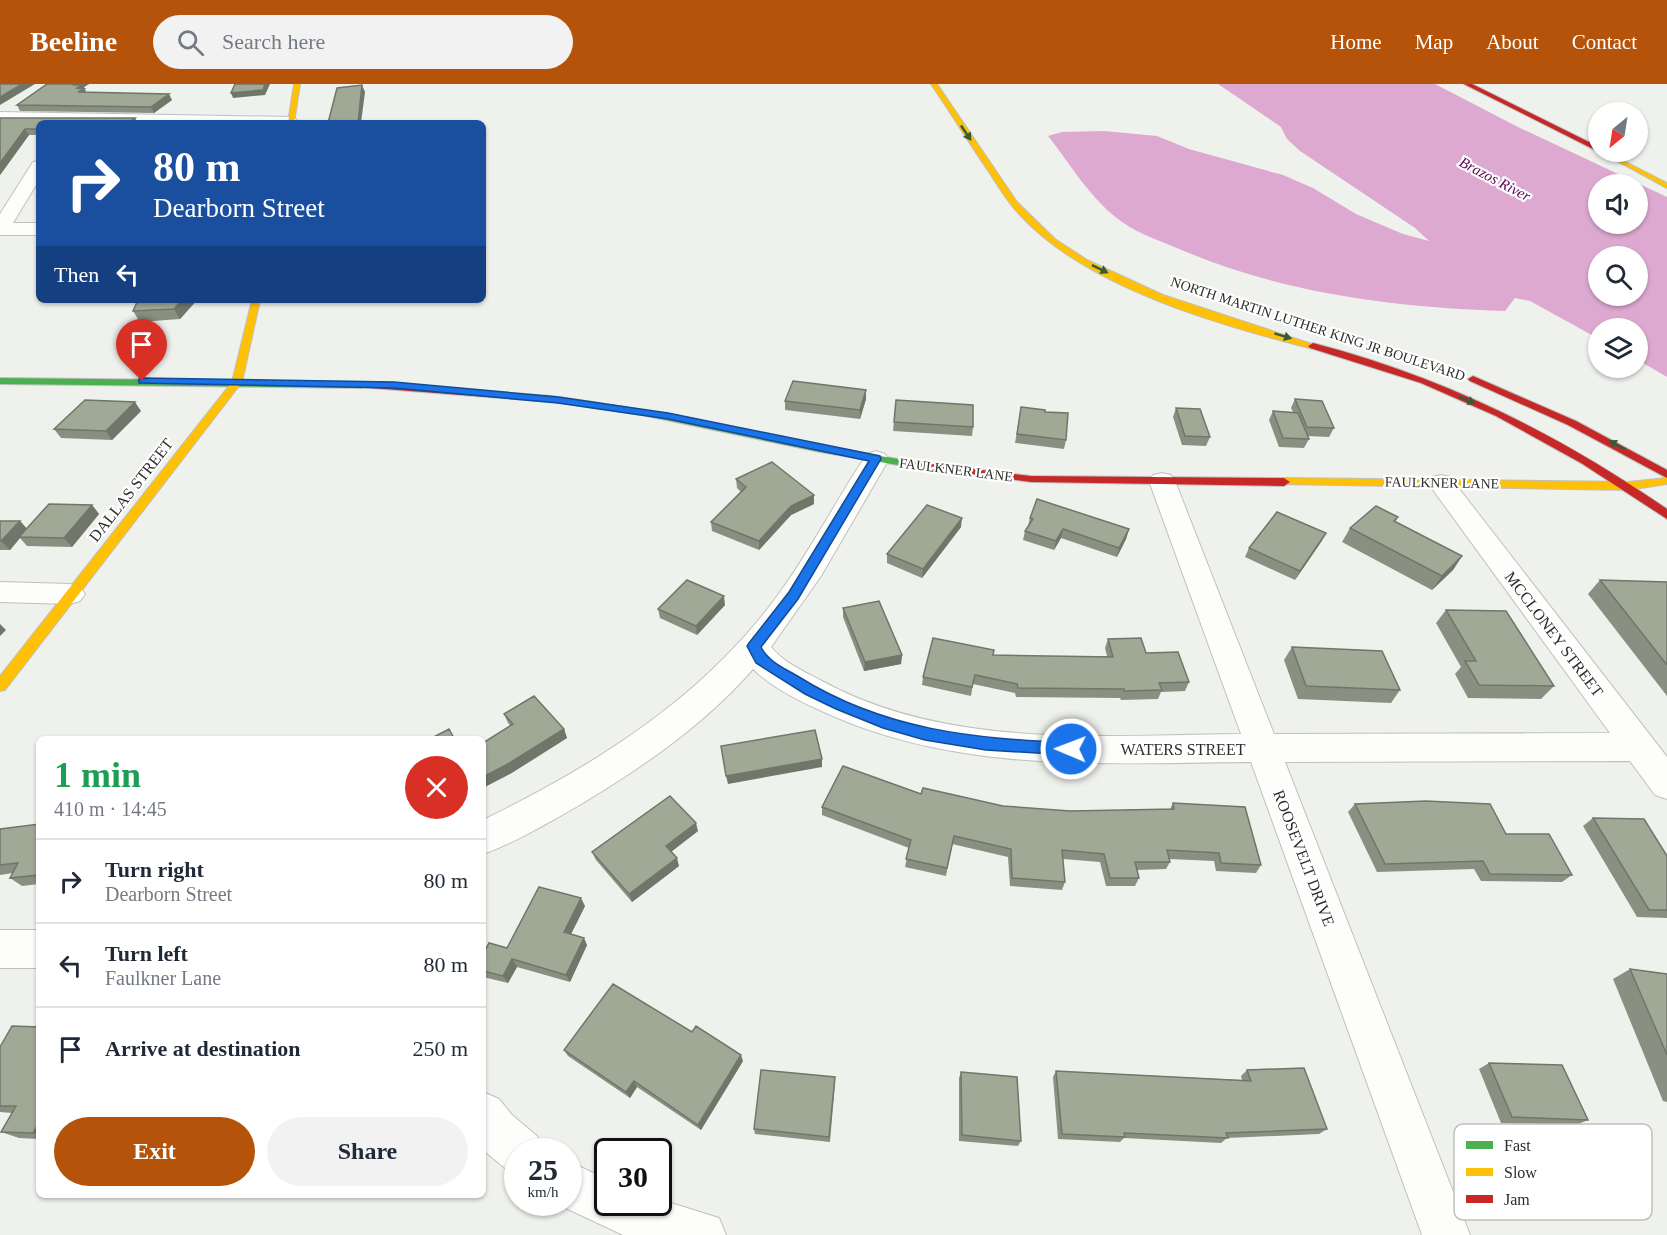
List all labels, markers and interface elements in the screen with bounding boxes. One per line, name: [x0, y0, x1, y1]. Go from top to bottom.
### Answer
search box: [153, 15, 573, 69]
text: Beeline: [30, 26, 117, 57]
icon: search: [174, 26, 207, 59]
text: Search here: [222, 29, 325, 54]
text: Home: [1330, 30, 1382, 54]
text: Map: [1415, 30, 1453, 54]
text: About: [1486, 30, 1539, 54]
text: Contact: [1572, 30, 1637, 54]
north arrow: [1588, 102, 1648, 162]
map controls: [1588, 102, 1648, 378]
one-way arrow: [961, 124, 972, 141]
icon: right: [54, 144, 132, 222]
text: 80 m: [153, 144, 241, 190]
water label: Brazos River: [1457, 154, 1533, 204]
button: sound: [1588, 174, 1648, 234]
text: Dearborn Street: [153, 193, 325, 223]
button: search: [1588, 246, 1648, 306]
icon: left: [111, 258, 144, 291]
text: Then: [54, 262, 99, 287]
one-way arrow: [1092, 265, 1109, 274]
street label: NORTH MARTIN LUTHER KING JR BOULEVARD: [1169, 274, 1467, 384]
button: layers: [1588, 318, 1648, 378]
pin: [116, 319, 167, 381]
icon: arrive: [125, 328, 158, 361]
one-way arrow: [1274, 332, 1292, 341]
one-way arrow: [1459, 395, 1477, 405]
street label: DALLAS STREET: [86, 435, 177, 545]
one-way arrow: [1608, 440, 1625, 450]
street label: FAULKNER LANE: [898, 456, 1014, 484]
street label: FAULKNER LANE: [1385, 475, 1499, 491]
street label: MCCLONEY STREET: [1502, 568, 1607, 700]
position arrow: [1039, 717, 1103, 781]
street label: WATERS STREET: [1121, 741, 1246, 758]
text: 1 min: [54, 755, 141, 795]
button: close: [405, 756, 468, 819]
street label: ROOSEVELT DRIVE: [1270, 788, 1338, 928]
text: 410 m · 14:45: [54, 798, 167, 820]
text: Turn right: [105, 857, 204, 882]
icon: right: [54, 865, 87, 898]
text: 80 m: [423, 868, 468, 893]
text: Dearborn Street: [105, 883, 232, 905]
text: Turn left: [105, 941, 188, 966]
icon: left: [54, 949, 87, 982]
text: 80 m: [423, 952, 468, 977]
text: Faulkner Lane: [105, 967, 221, 989]
icon: arrive: [54, 1033, 87, 1066]
text: Arrive at destination: [105, 1036, 301, 1061]
text: 250 m: [412, 1036, 468, 1061]
button: Exit: [54, 1117, 255, 1186]
button: Share: [267, 1117, 468, 1186]
legend: [1454, 1124, 1652, 1220]
text: Fast: [1504, 1137, 1531, 1154]
speed limit sign: 30: [594, 1138, 672, 1216]
text: 25: [528, 1153, 558, 1186]
text: Slow: [1504, 1164, 1537, 1181]
text: km/h: [528, 1184, 558, 1200]
text: Jam: [1504, 1191, 1530, 1208]

